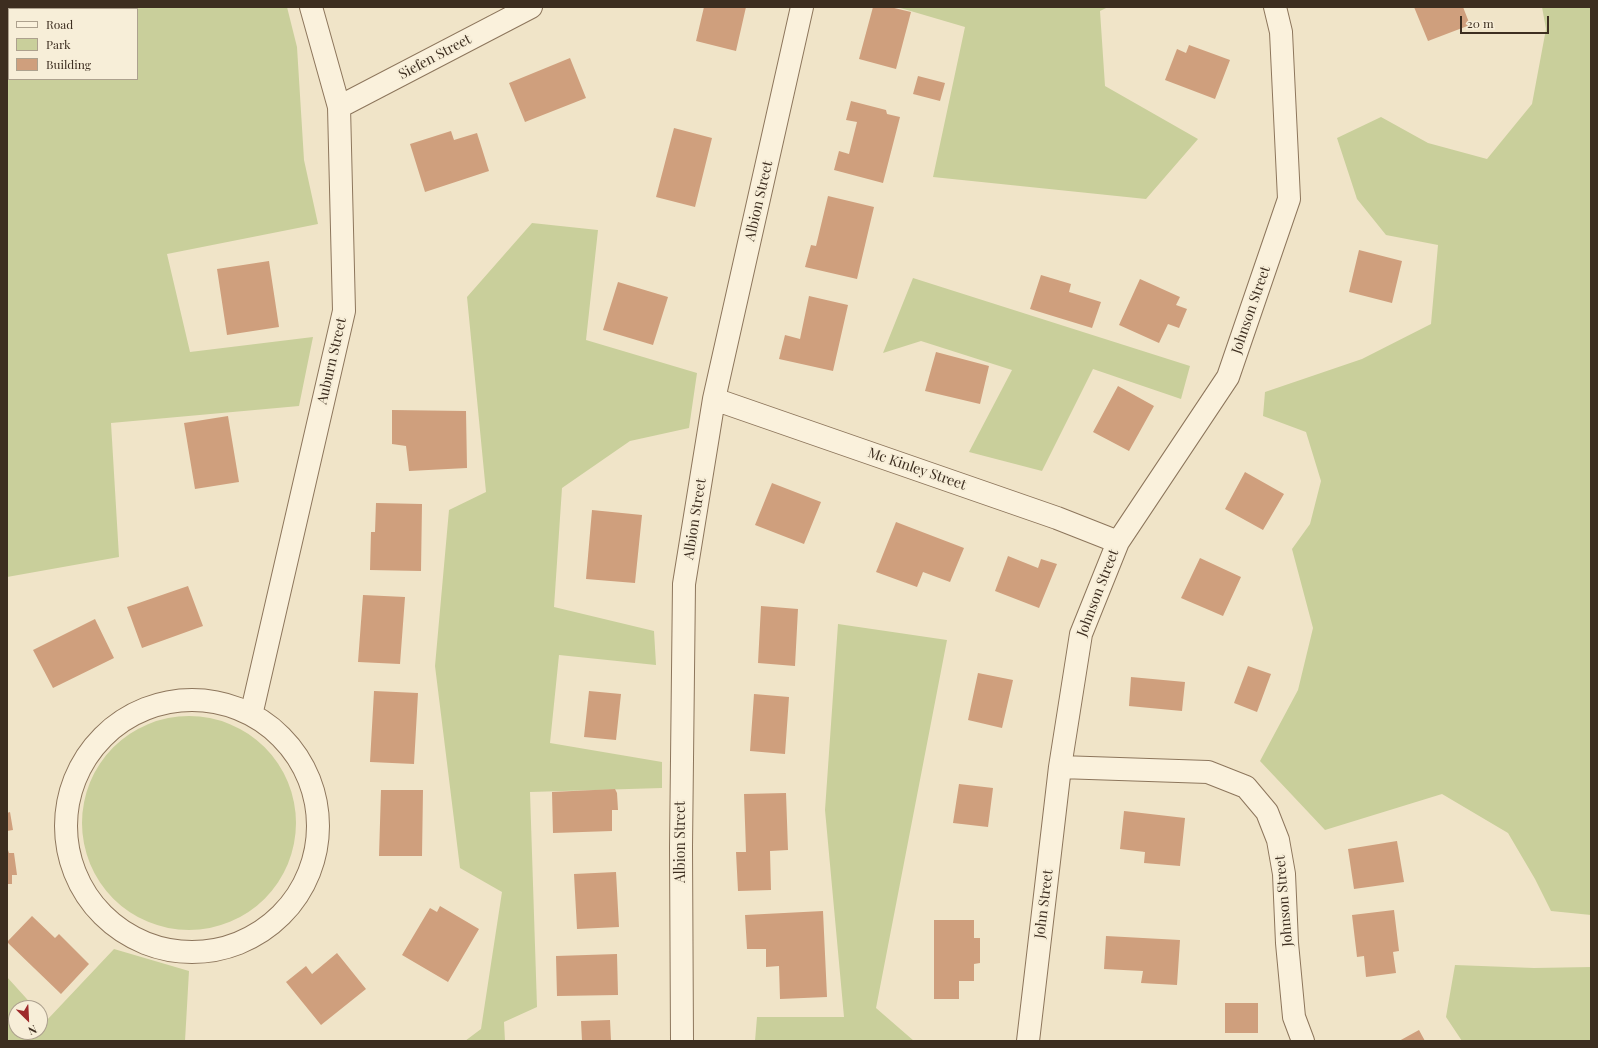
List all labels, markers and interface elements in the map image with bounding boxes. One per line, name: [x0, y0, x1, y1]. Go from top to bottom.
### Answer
legend: [8, 8, 138, 80]
scale bar: [1462, 8, 1551, 34]
text: 20 m: [1467, 15, 1494, 31]
text: Road: [46, 16, 73, 32]
street label: Siefen Street: [396, 31, 474, 83]
text: Park: [46, 36, 71, 52]
text: Building: [46, 56, 91, 72]
street label: Albion Street: [742, 159, 776, 243]
street label: Johnson Street: [1228, 264, 1274, 356]
street label: Auburn Street: [314, 316, 350, 406]
street label: Mc Kinley Street: [866, 444, 968, 494]
street label: Albion Street: [680, 477, 710, 561]
street label: Johnson Street: [1074, 547, 1122, 639]
street label: Albion Street: [673, 801, 689, 883]
street label: Johnson Street: [1272, 855, 1296, 947]
street label: John Street: [1031, 868, 1057, 940]
north arrow: [8, 1000, 48, 1040]
text: N: [26, 1022, 39, 1039]

